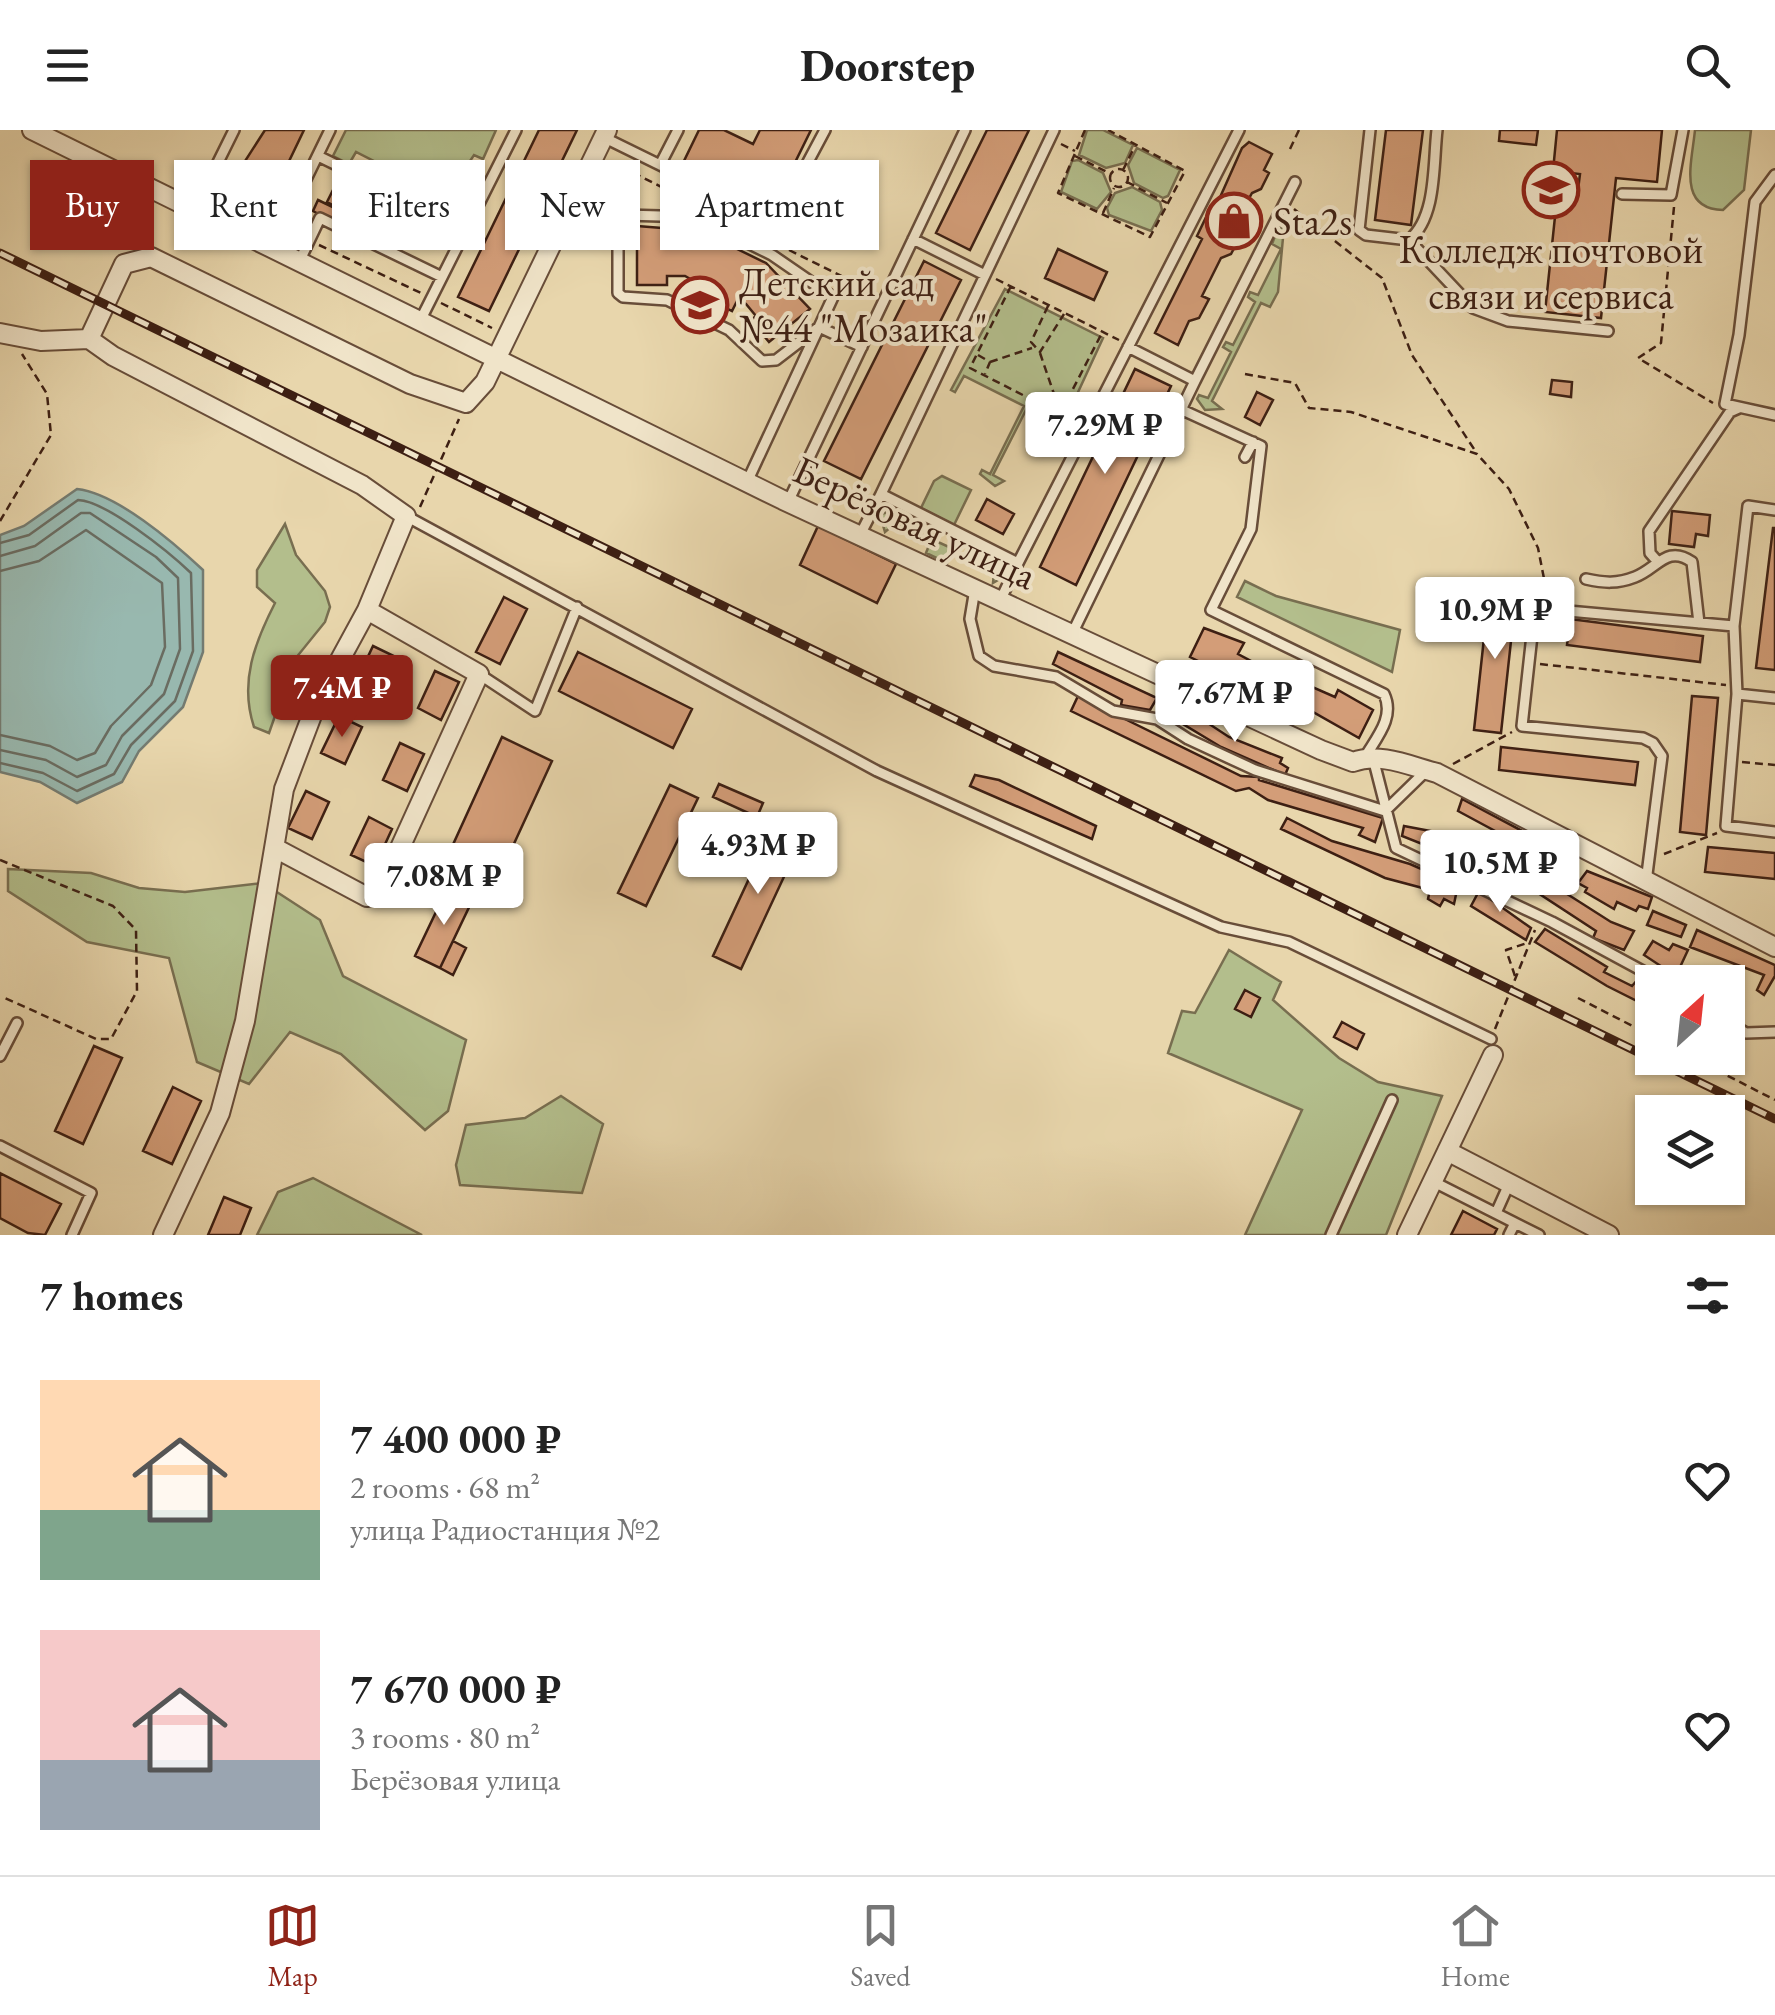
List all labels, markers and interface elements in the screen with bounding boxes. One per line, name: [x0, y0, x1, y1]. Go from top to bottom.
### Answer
text: Doorstep: [800, 36, 975, 94]
icon: menu: [40, 38, 95, 93]
icon: search: [1680, 38, 1735, 93]
chip: Buy: [30, 160, 154, 250]
chip: Rent: [174, 160, 312, 250]
chip: Filters: [332, 160, 485, 250]
chip: New: [505, 160, 640, 250]
chip: Apartment: [660, 160, 879, 250]
school or university icon: Колледж почтовой связи и сервиса: [1521, 160, 1581, 220]
shop icon: Sta2s: [1204, 191, 1264, 251]
place label: Sta2s: [1273, 195, 1352, 247]
place label: Колледж почтовой связи и сервиса: [1399, 223, 1703, 321]
place label: Детский сад №44 "Мозаика": [739, 256, 988, 354]
school or university icon: Детский сад №44 "Мозаика": [670, 275, 730, 335]
pin: 7.29M ₽: [1013, 392, 1197, 477]
text: 7.29M ₽: [1047, 403, 1163, 445]
street label: Берёзовая улица: [785, 443, 1045, 601]
pin: 10.9M ₽: [1403, 577, 1587, 662]
text: 10.9M ₽: [1437, 588, 1553, 630]
pin: 7.4M ₽: [261, 655, 423, 740]
pin: 7.67M ₽: [1143, 660, 1327, 745]
text: 7.4M ₽: [293, 666, 391, 708]
text: 7.67M ₽: [1177, 671, 1293, 713]
pin: 4.93M ₽: [666, 812, 850, 897]
text: 4.93M ₽: [700, 823, 816, 865]
pin: 10.5M ₽: [1408, 830, 1592, 915]
text: 10.5M ₽: [1442, 841, 1558, 883]
pin: 7.08M ₽: [352, 843, 536, 928]
text: 7.08M ₽: [386, 854, 502, 896]
north arrow: [1635, 965, 1745, 1075]
map controls: [1635, 965, 1745, 1205]
button: layers: [1635, 1095, 1745, 1205]
text: 7 homes: [40, 1268, 183, 1323]
icon: filters: [1680, 1268, 1735, 1323]
text: 7 400 000 ₽: [350, 1411, 561, 1466]
icon: home: [120, 1420, 240, 1540]
icon: heart: [1680, 1453, 1735, 1508]
text: 2 rooms · 68 m²: [350, 1466, 540, 1508]
text: улица Радиостанция №2: [350, 1508, 660, 1550]
text: 7 670 000 ₽: [350, 1661, 561, 1716]
icon: home: [120, 1670, 240, 1790]
icon: heart: [1680, 1703, 1735, 1758]
text: 3 rooms · 80 m²: [350, 1716, 540, 1758]
text: Берёзовая улица: [350, 1758, 560, 1800]
tab: Map: [265, 1898, 320, 1994]
tab: Saved: [850, 1898, 910, 1994]
tab: Home: [1441, 1898, 1510, 1994]

